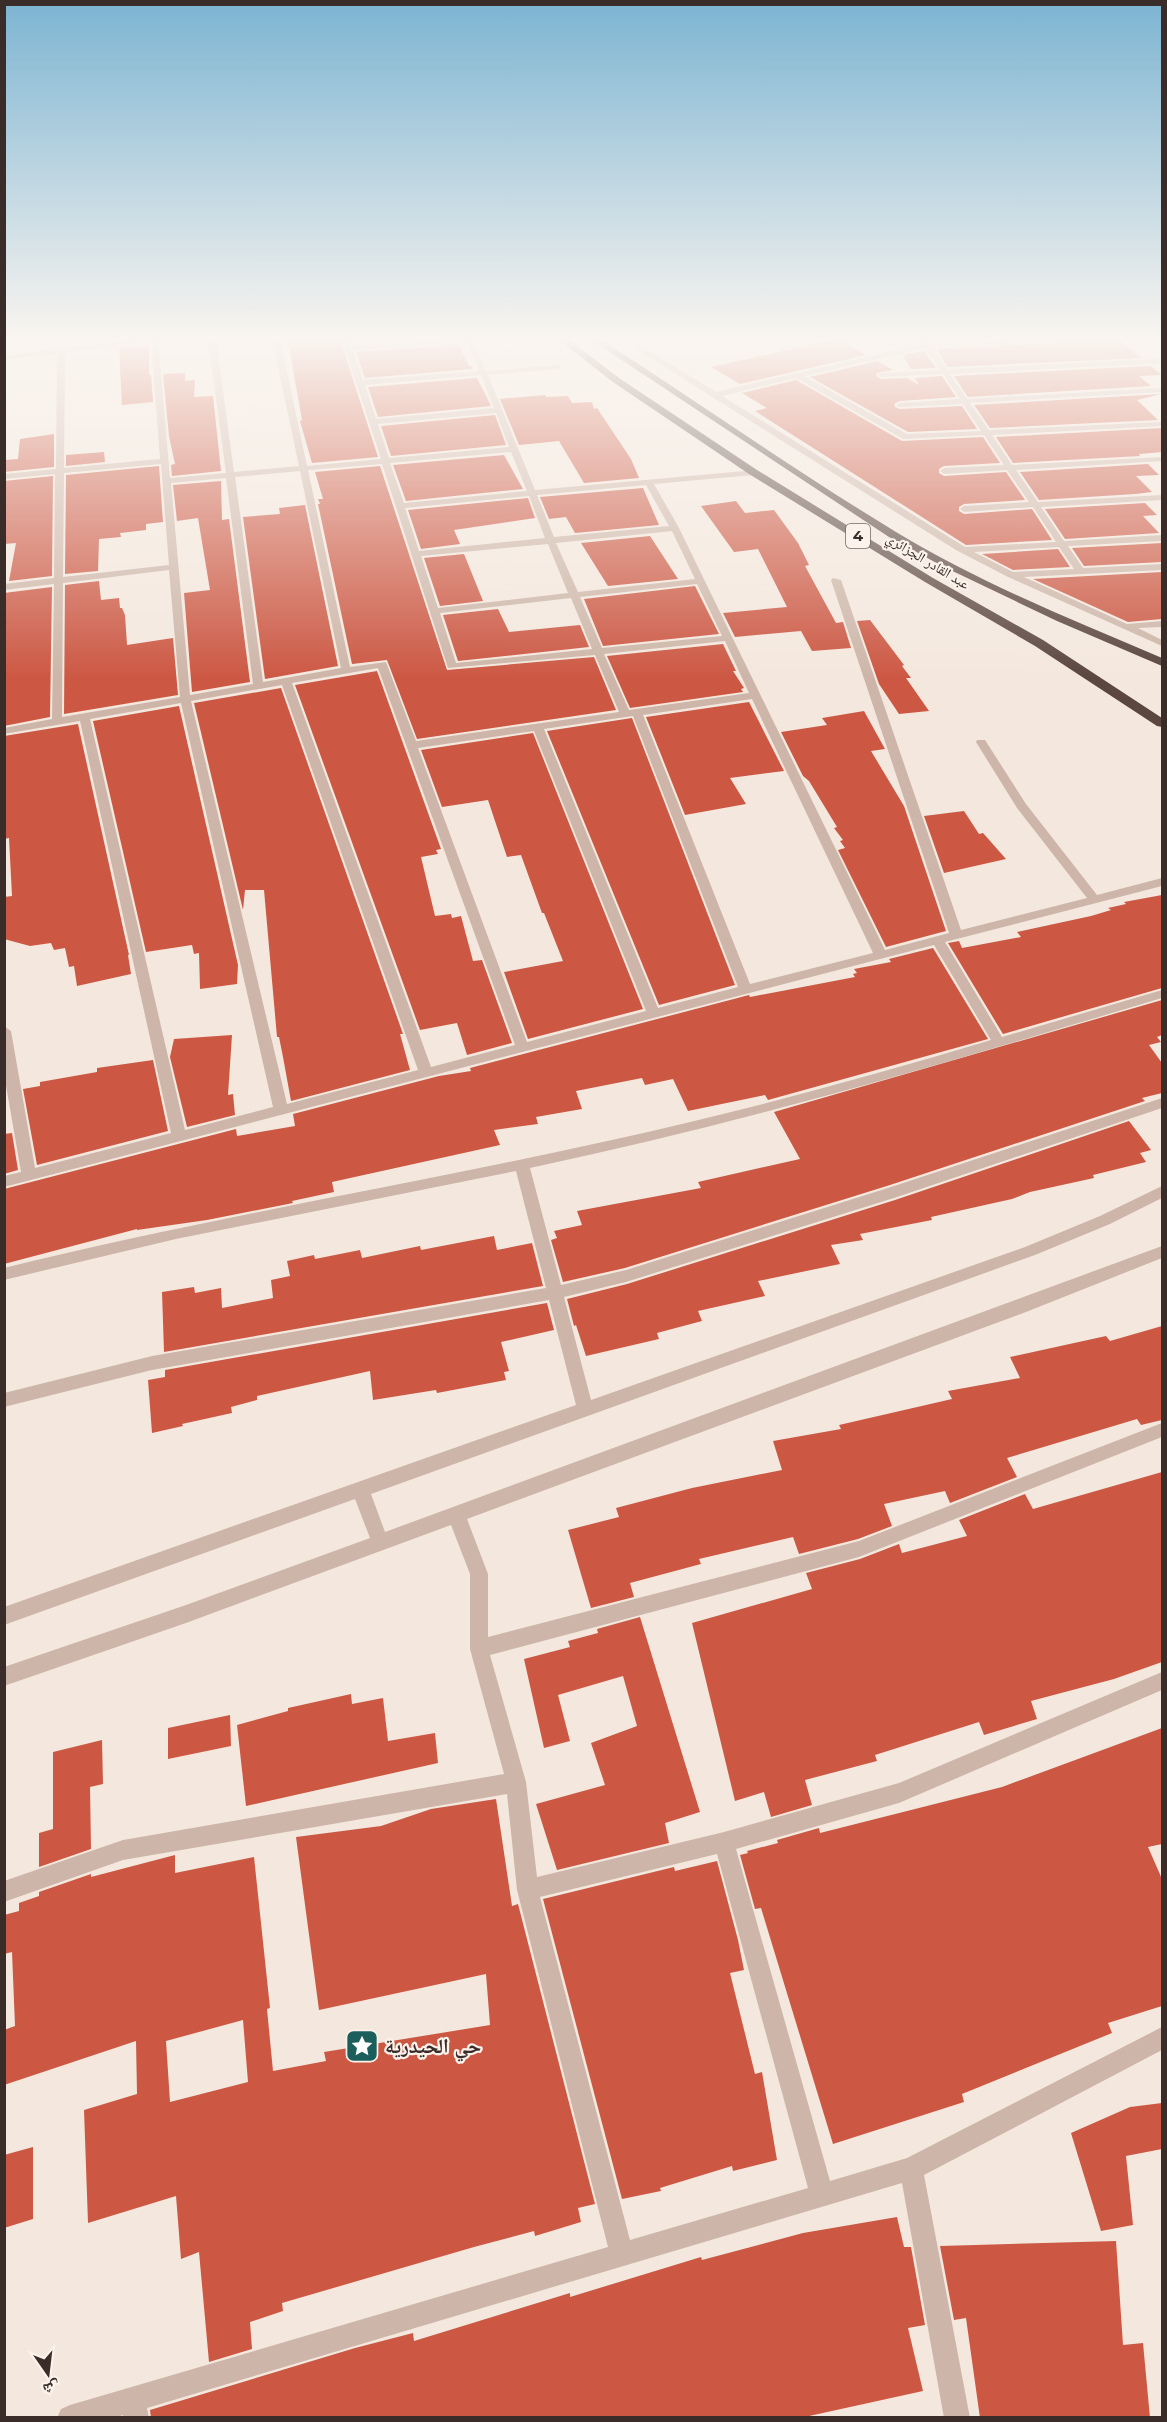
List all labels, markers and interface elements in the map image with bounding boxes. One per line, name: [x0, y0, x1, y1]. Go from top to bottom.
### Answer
road number: 4: [846, 524, 870, 548]
street label: عبد القادر الجزائري: [882, 529, 973, 595]
place icon: حي الحيدرية: [344, 2028, 380, 2064]
place label: حي الحيدرية: [385, 2034, 481, 2062]
north arrow: [18, 2344, 78, 2404]
text: ش: [41, 2377, 62, 2399]

